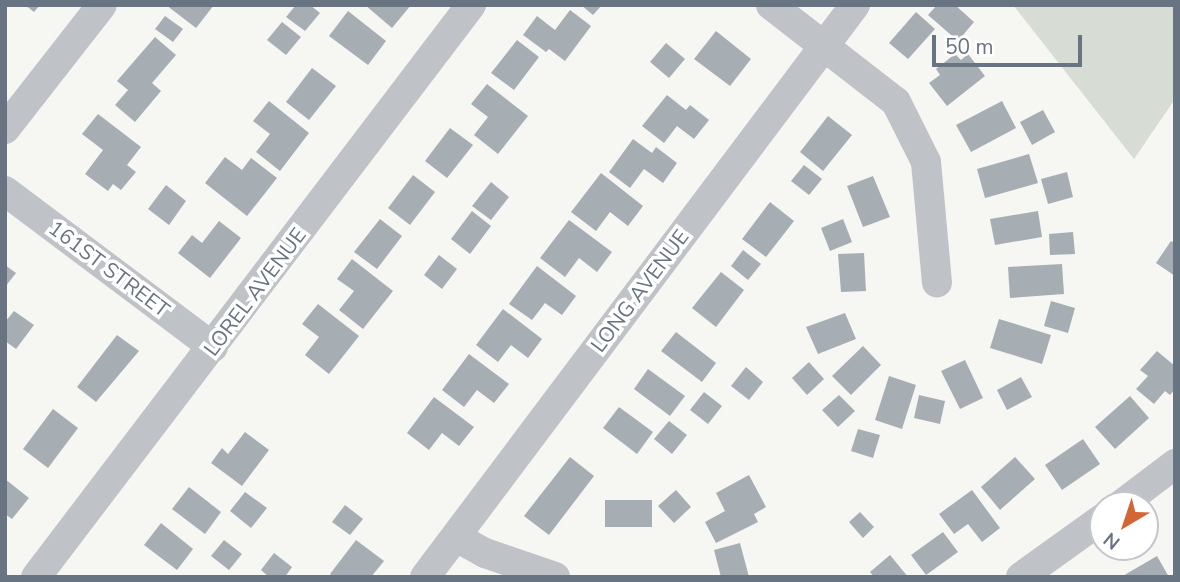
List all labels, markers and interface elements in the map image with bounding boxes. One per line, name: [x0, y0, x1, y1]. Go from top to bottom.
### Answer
scale bar: [935, 21, 1086, 65]
text: 50 m: [945, 33, 994, 61]
street label: 161ST STREET: [44, 215, 174, 323]
street label: LOREL AVENUE: [199, 223, 311, 361]
street label: LONG AVENUE: [586, 225, 694, 357]
north arrow: [1089, 491, 1159, 561]
text: N: [1098, 526, 1126, 555]

